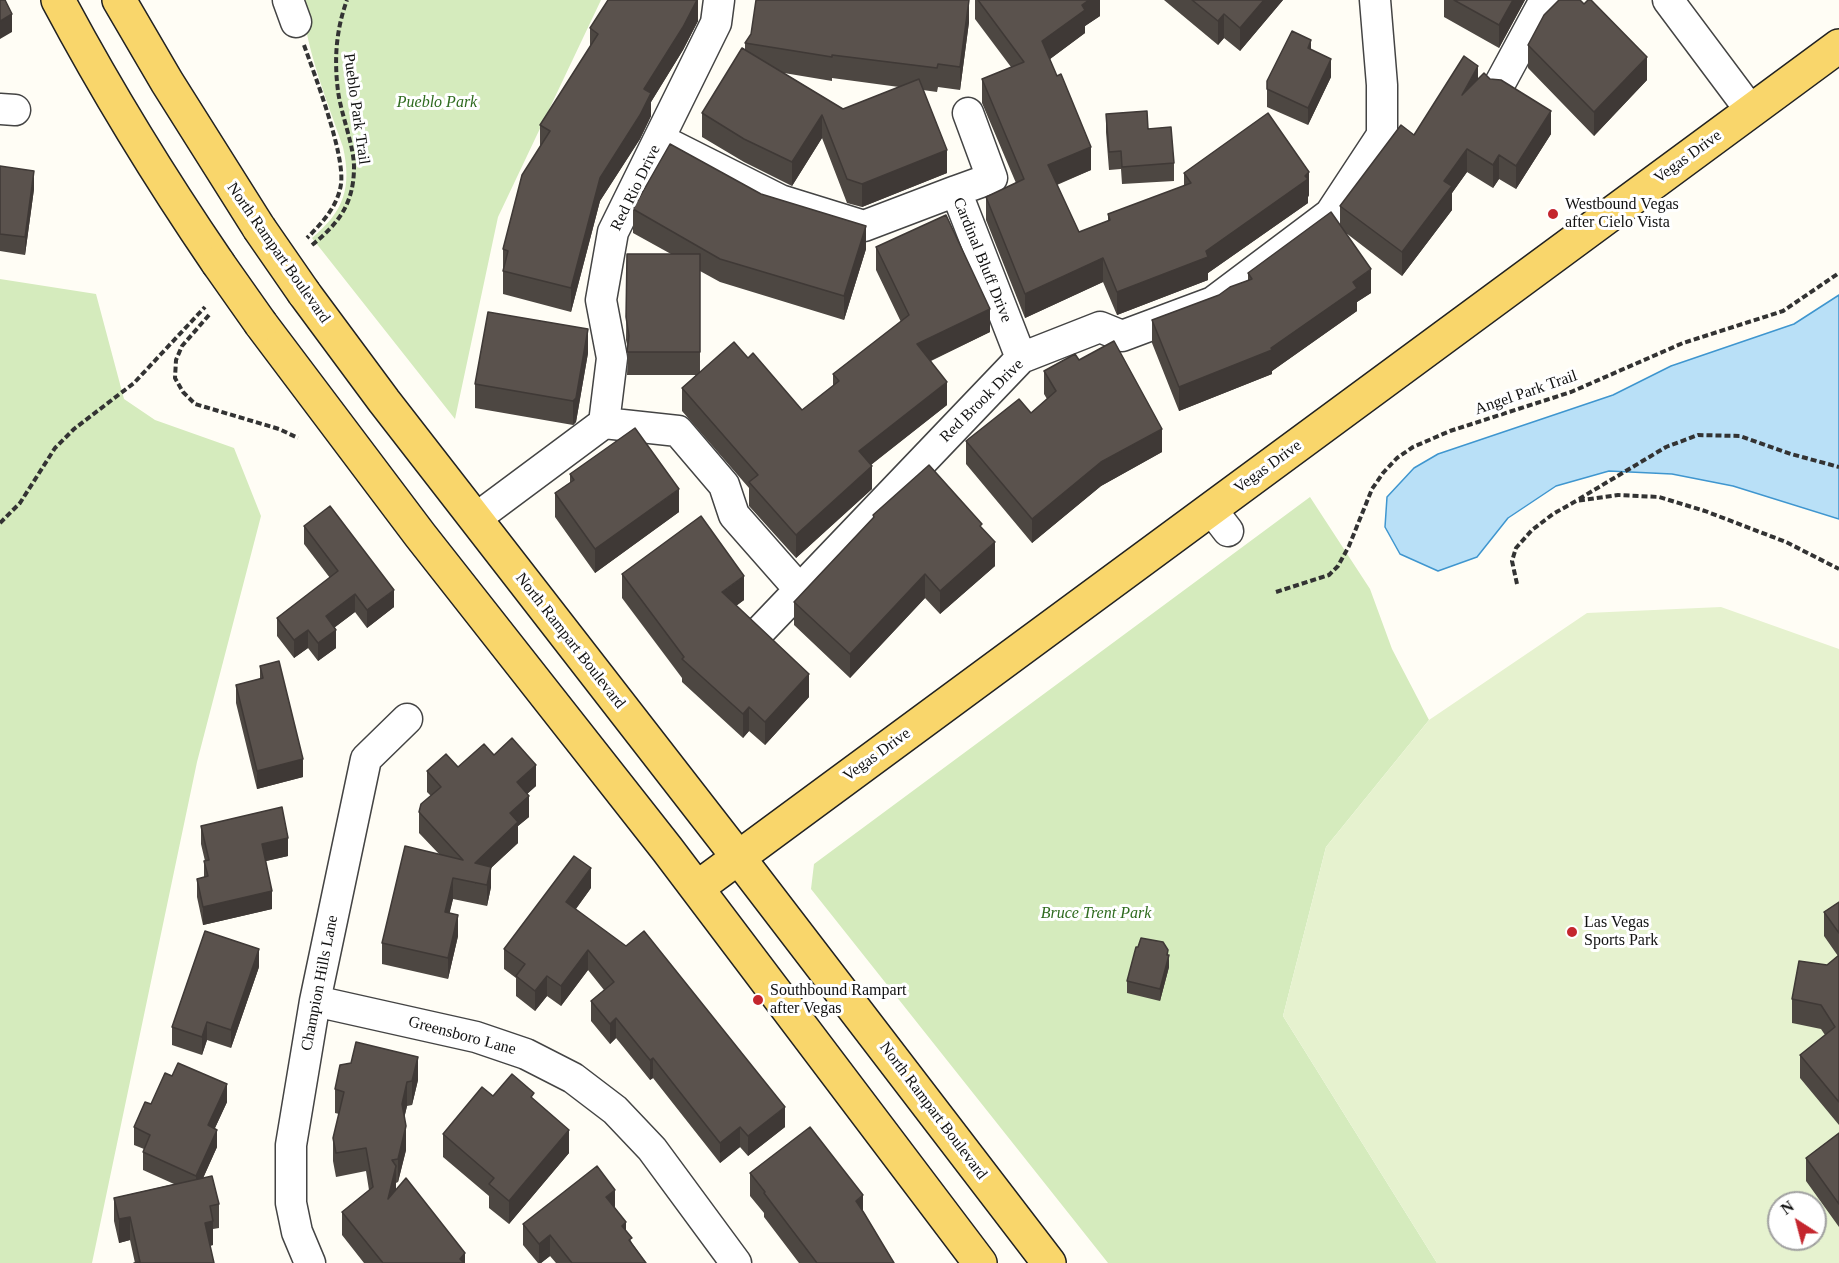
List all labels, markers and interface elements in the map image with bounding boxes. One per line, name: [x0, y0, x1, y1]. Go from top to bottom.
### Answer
street label: Pueblo Park Trail: [339, 52, 373, 166]
park label: Pueblo Park: [397, 93, 477, 113]
street label: Vegas Drive: [1651, 126, 1725, 188]
street label: Red Rio Drive: [607, 142, 665, 234]
street label: North Rampart Boulevard: [222, 179, 334, 327]
street label: Cardinal Bluff Drive: [948, 195, 1016, 325]
place label: Westbound Vegas after Cielo Vista: [1565, 195, 1679, 233]
marker: Westbound Vegas after Cielo Vista: [1546, 207, 1560, 221]
street label: Red Brook Drive: [936, 355, 1028, 447]
street label: Angel Park Trail: [1472, 367, 1580, 419]
street label: Vegas Drive: [1231, 436, 1305, 498]
street label: North Rampart Boulevard: [511, 569, 629, 713]
street label: Vegas Drive: [840, 724, 914, 786]
park label: Bruce Trent Park: [1041, 904, 1151, 924]
place label: Las Vegas Sports Park: [1584, 913, 1658, 951]
street label: Champion Hills Lane: [297, 914, 343, 1052]
marker: Las Vegas Sports Park: [1565, 925, 1579, 939]
place label: Southbound Rampart after Vegas: [770, 981, 906, 1019]
marker: Southbound Rampart after Vegas: [751, 993, 765, 1007]
street label: Greensboro Lane: [406, 1012, 518, 1060]
street label: North Rampart Boulevard: [875, 1039, 991, 1183]
north arrow: [1767, 1191, 1827, 1251]
text: N: [1778, 1197, 1797, 1218]

